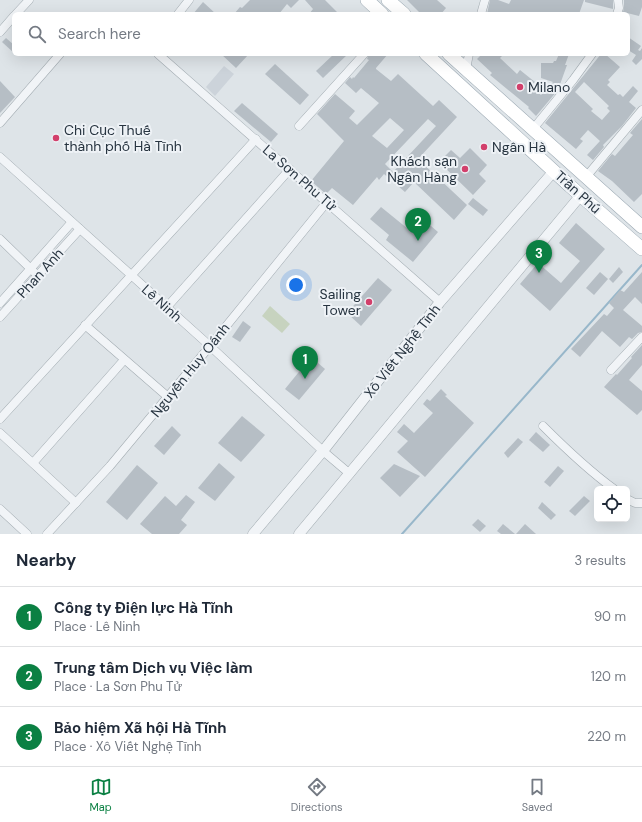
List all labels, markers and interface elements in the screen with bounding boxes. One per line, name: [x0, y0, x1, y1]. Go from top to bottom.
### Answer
search box: [12, 12, 630, 56]
icon: search: [26, 23, 48, 45]
text: Search here: [58, 24, 141, 44]
place label: Milano: [528, 78, 570, 96]
marker: Milano: [515, 82, 525, 92]
place label: Chi Cục Thuế thành phố Hà Tĩnh: [64, 121, 182, 155]
marker: Chi Cục Thuế thành phố Hà Tĩnh: [51, 133, 61, 143]
place label: Ngân Hà: [492, 138, 546, 156]
street label: La Sơn Phu Tử: [259, 141, 341, 215]
marker: Ngân Hà: [479, 142, 489, 152]
place label: Khách sạn Ngân Hàng: [387, 152, 457, 186]
marker: Khách sạn Ngân Hàng: [460, 164, 470, 174]
street label: Trần Phú: [551, 167, 605, 217]
pin: 2: [405, 208, 431, 241]
pin: 3: [526, 240, 552, 273]
street label: Phan Anh: [13, 244, 67, 302]
your location: [286, 275, 306, 295]
street label: Lê Ninh: [138, 280, 186, 326]
place label: Sailing Tower: [320, 285, 361, 319]
marker: Sailing Tower: [364, 297, 374, 307]
street label: Xô Viết Nghệ Tĩnh: [360, 301, 444, 401]
street label: Nguyễn Huy Oánh: [147, 319, 233, 421]
pin: 1: [292, 346, 318, 379]
map controls: [594, 486, 630, 522]
button: locate: [594, 486, 630, 522]
text: Nearby: [16, 549, 76, 571]
text: 3 results: [574, 552, 626, 569]
text: Công ty Điện lực Hà Tĩnh: [54, 598, 233, 618]
text: 1: [27, 608, 31, 625]
text: 90 m: [594, 608, 626, 625]
text: Place · Lê Ninh: [54, 618, 140, 635]
text: Trung tâm Dịch vụ Việc làm: [54, 658, 253, 678]
text: 2: [25, 668, 33, 685]
text: 120 m: [591, 668, 626, 685]
text: Place · La Sơn Phu Tử: [54, 678, 182, 695]
text: Bảo hiệm Xã hội Hà Tĩnh: [54, 718, 227, 738]
text: 3: [25, 728, 33, 745]
text: 220 m: [587, 728, 626, 745]
text: Place · Xô Viết Nghệ Tĩnh: [54, 738, 202, 755]
tab: Map: [90, 776, 112, 814]
tab: Directions: [291, 776, 343, 814]
tab: Saved: [522, 776, 552, 814]

